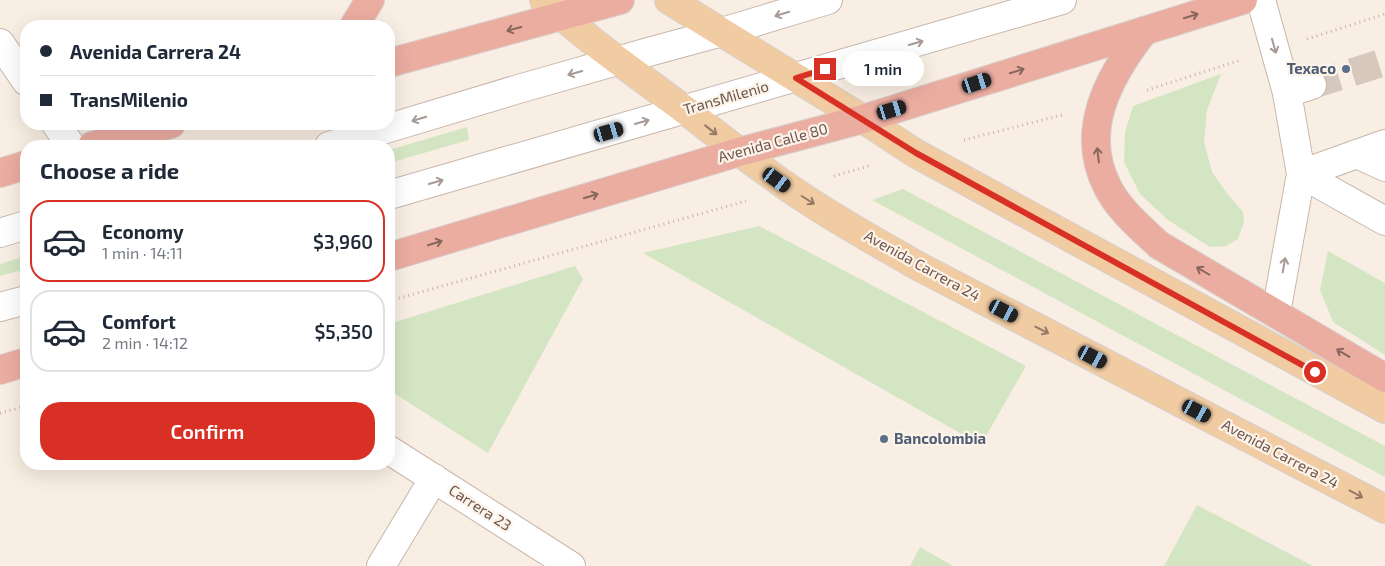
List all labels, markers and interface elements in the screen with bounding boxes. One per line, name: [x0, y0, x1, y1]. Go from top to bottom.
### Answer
one-way arrow: [774, 10, 790, 20]
one-way arrow: [1183, 11, 1199, 21]
one-way arrow: [507, 25, 523, 34]
one-way arrow: [907, 37, 923, 47]
one-way arrow: [1270, 38, 1280, 54]
text: Avenida Carrera 24: [70, 40, 241, 63]
callout: 1 min: [842, 52, 925, 86]
route end: [814, 58, 836, 80]
text: 1 min: [864, 59, 902, 78]
place label: Texaco: [1287, 59, 1336, 77]
marker: Texaco: [1340, 63, 1352, 75]
one-way arrow: [1009, 65, 1025, 75]
one-way arrow: [567, 69, 583, 79]
car: [960, 71, 993, 95]
street label: TransMilenio: [681, 76, 771, 118]
text: TransMilenio: [70, 88, 188, 111]
car: [875, 98, 908, 122]
one-way arrow: [412, 115, 428, 125]
one-way arrow: [634, 117, 650, 127]
street label: Avenida Calle 80: [716, 119, 830, 165]
car: [592, 121, 625, 143]
one-way arrow: [704, 125, 717, 136]
one-way arrow: [1093, 147, 1103, 163]
text: Choose a ride: [40, 157, 179, 183]
car: [760, 165, 793, 195]
one-way arrow: [427, 176, 443, 186]
one-way arrow: [583, 191, 599, 201]
one-way arrow: [800, 196, 814, 206]
icon: car: [42, 219, 87, 264]
text: Economy: [102, 220, 184, 243]
street label: Avenida Carrera 24: [861, 226, 983, 304]
text: $3,960: [313, 230, 373, 253]
one-way arrow: [427, 238, 443, 248]
text: 1 min · 14:11: [102, 243, 183, 262]
one-way arrow: [1280, 257, 1290, 273]
one-way arrow: [1197, 265, 1211, 275]
car: [987, 298, 1020, 324]
icon: car: [42, 309, 87, 354]
text: Comfort: [102, 310, 176, 333]
text: $5,350: [314, 320, 373, 343]
one-way arrow: [1034, 325, 1049, 335]
text: 2 min · 14:12: [102, 333, 188, 352]
car: [1076, 343, 1109, 371]
one-way arrow: [1337, 348, 1351, 358]
route start: [1304, 361, 1326, 383]
car: [1180, 397, 1213, 425]
button: Confirm: [40, 402, 375, 460]
street label: Avenida Carrera 24: [1219, 415, 1342, 491]
place label: Bancolombia: [894, 429, 986, 447]
marker: Bancolombia: [878, 433, 890, 445]
street label: Carrera 23: [446, 480, 515, 534]
one-way arrow: [1349, 489, 1364, 499]

